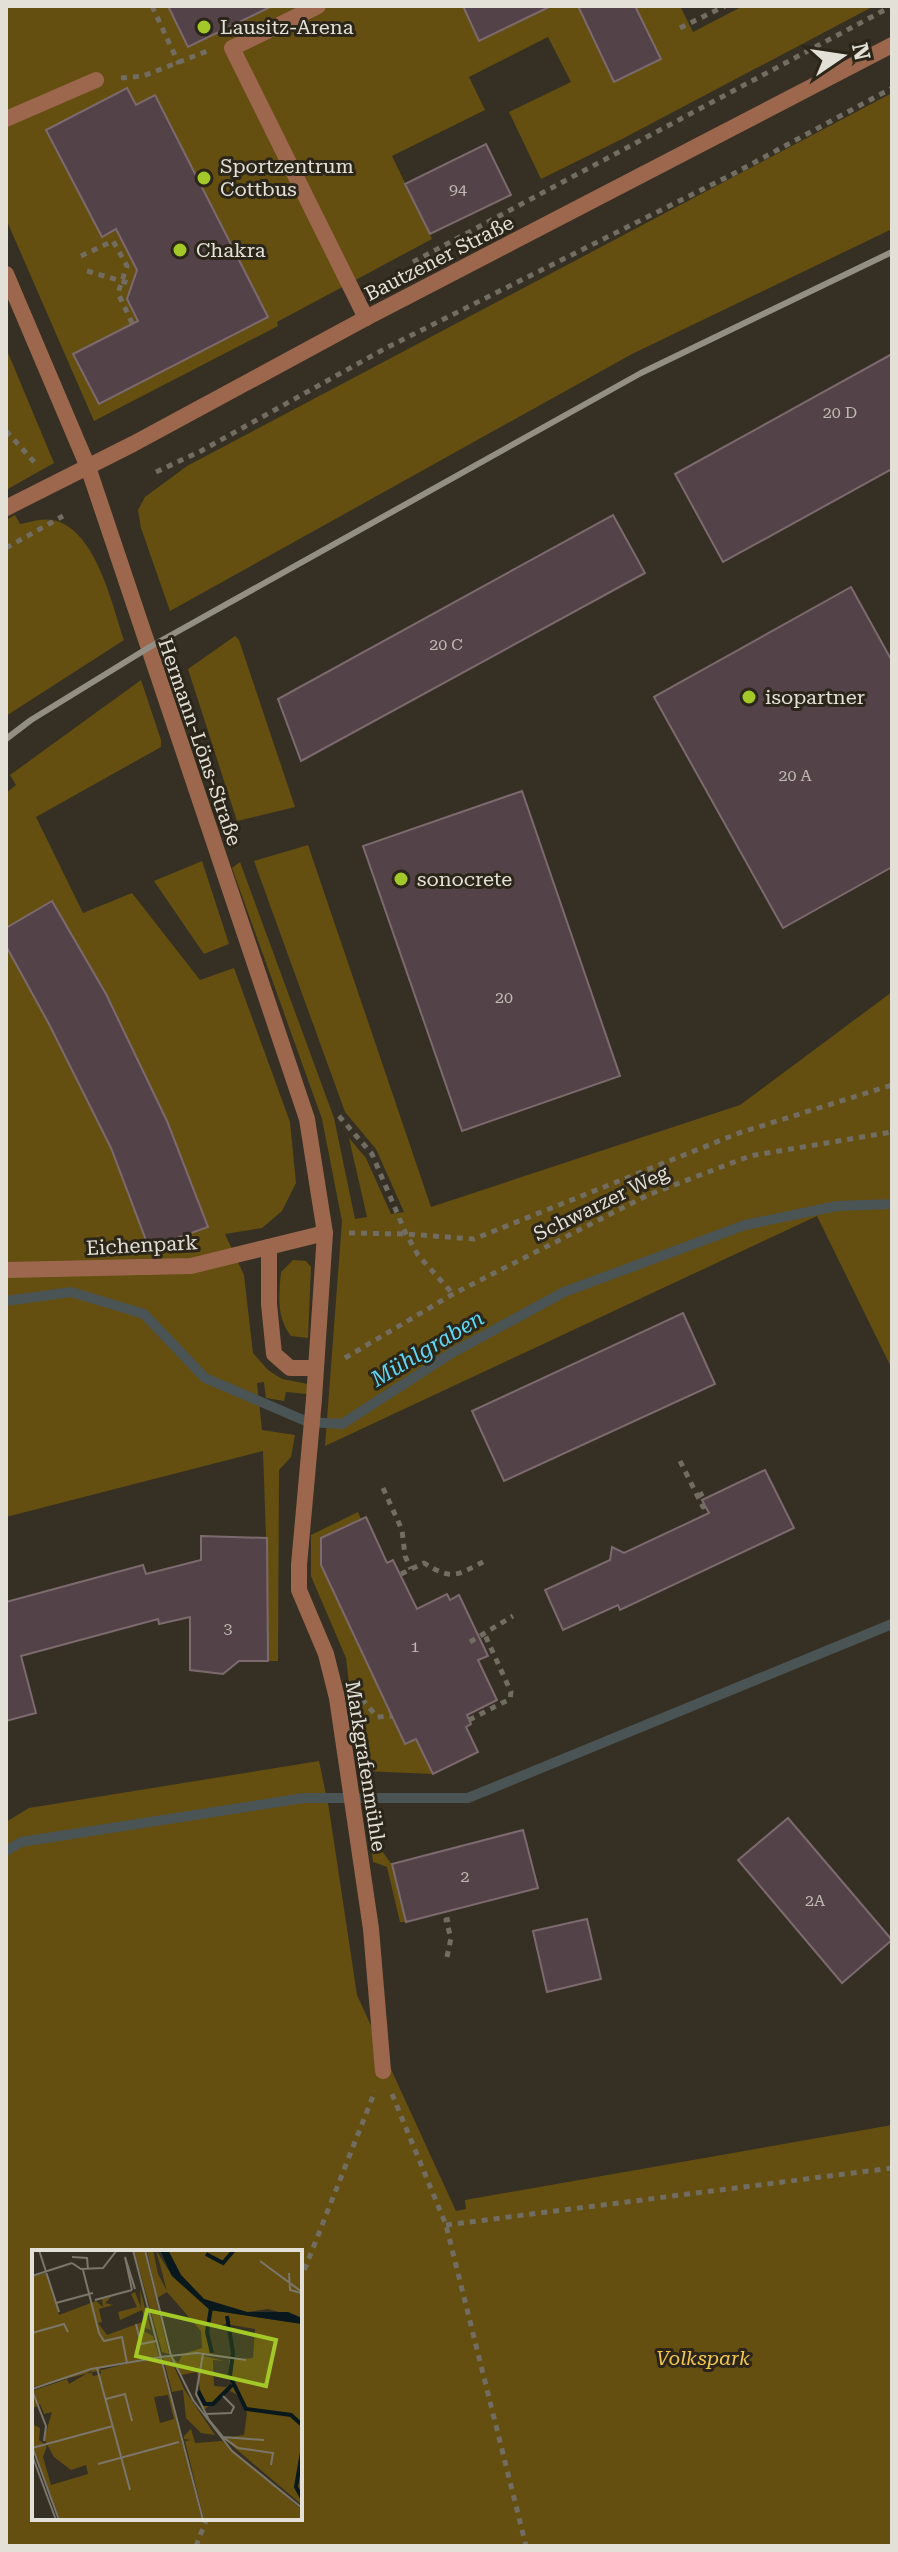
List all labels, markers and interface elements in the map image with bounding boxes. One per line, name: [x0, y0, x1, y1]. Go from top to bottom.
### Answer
place label: Lausitz-Arena: [220, 15, 354, 39]
north arrow: [802, 16, 882, 96]
marker: Lausitz-Arena: [195, 18, 213, 36]
text: N: [847, 41, 875, 63]
place label: Sportzentrum Cottbus: [220, 154, 354, 201]
marker: Sportzentrum Cottbus: [195, 169, 213, 187]
house number: 94: [449, 180, 467, 199]
street label: Bautzener Straße: [361, 210, 517, 306]
place label: Chakra: [196, 238, 266, 262]
marker: Chakra: [171, 241, 189, 259]
house number: 20 D: [823, 403, 857, 422]
street label: Hermann-Löns-Straße: [153, 635, 247, 849]
house number: 20 C: [429, 635, 463, 654]
place label: isopartner: [765, 685, 865, 709]
marker: isopartner: [740, 688, 758, 706]
house number: 20 A: [778, 766, 812, 785]
place label: sonocrete: [417, 867, 512, 891]
marker: sonocrete: [392, 870, 410, 888]
house number: 20: [495, 988, 513, 1007]
street label: Schwarzer Weg: [530, 1160, 673, 1246]
street label: Eichenpark: [86, 1230, 199, 1260]
water label: Mühlgraben: [365, 1305, 488, 1392]
house number: 3: [224, 1619, 233, 1638]
house number: 1: [411, 1637, 420, 1656]
street label: Markgrafenmühle: [341, 1679, 391, 1853]
house number: 2: [461, 1867, 470, 1886]
house number: 2A: [805, 1891, 826, 1910]
inset map: [32, 2250, 302, 2520]
park label: Volkspark: [656, 2346, 750, 2370]

